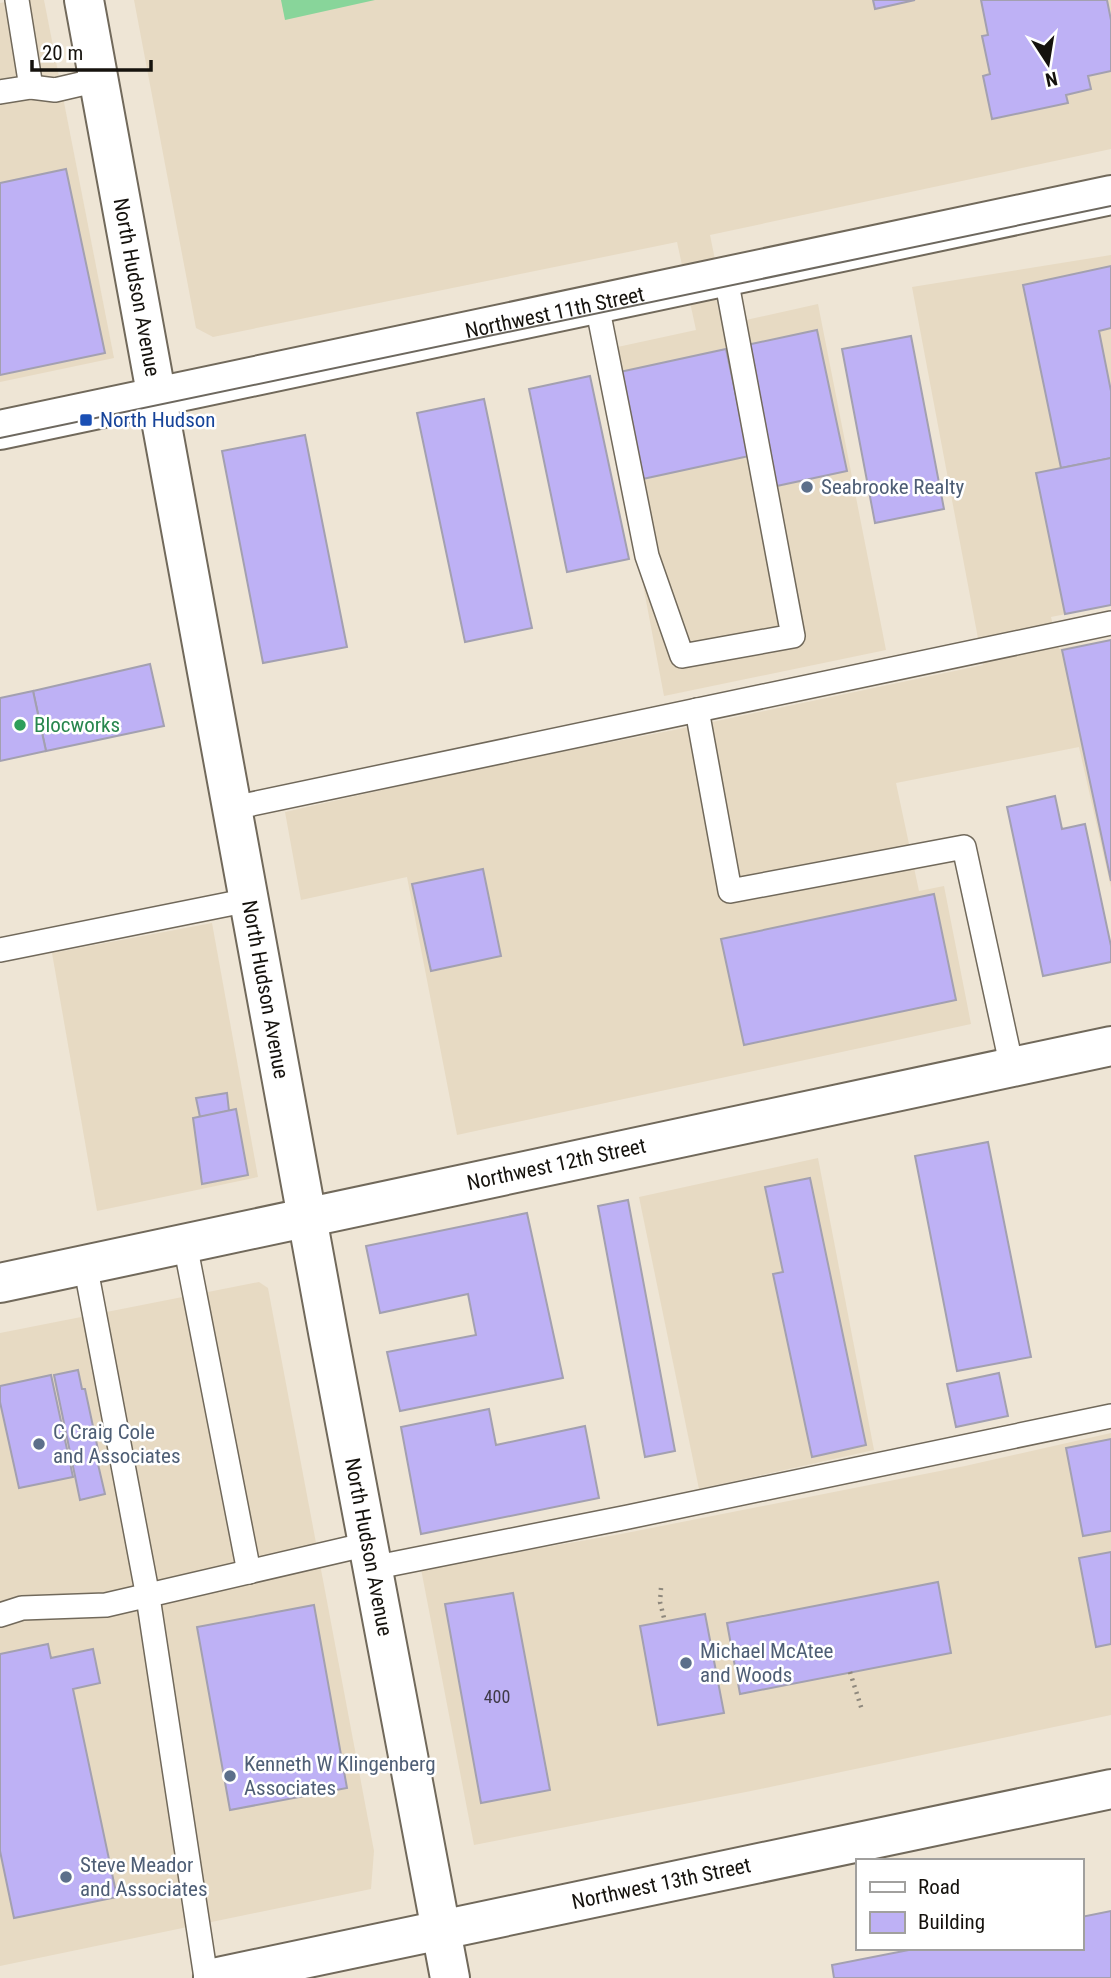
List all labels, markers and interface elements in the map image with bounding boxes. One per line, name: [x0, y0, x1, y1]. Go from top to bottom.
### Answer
scale bar: [32, 28, 150, 72]
north arrow: [1013, 28, 1083, 98]
text: 20 m: [42, 41, 83, 65]
text: N: [1043, 67, 1060, 92]
street label: North Hudson Avenue: [109, 196, 165, 379]
street label: Northwest 11th Street: [463, 282, 646, 343]
place label: North Hudson: [100, 408, 216, 432]
marker: North Hudson: [78, 412, 94, 428]
place label: Seabrooke Realty: [821, 475, 964, 499]
marker: Seabrooke Realty: [799, 479, 815, 495]
place label: Blocworks: [34, 713, 120, 737]
marker: Blocworks: [12, 717, 28, 733]
street label: North Hudson Avenue: [237, 898, 293, 1081]
street label: Northwest 12th Street: [465, 1134, 648, 1195]
place label: C Craig Cole and Associates: [53, 1420, 181, 1468]
marker: C Craig Cole and Associates: [31, 1436, 47, 1452]
street label: North Hudson Avenue: [340, 1456, 397, 1638]
place label: Michael McAtee and Woods: [700, 1639, 834, 1687]
marker: Michael McAtee and Woods: [678, 1655, 694, 1671]
house number: 400: [484, 1686, 510, 1707]
place label: Kenneth W Klingenberg Associates: [244, 1752, 436, 1800]
marker: Kenneth W Klingenberg Associates: [222, 1768, 238, 1784]
place label: Steve Meador and Associates: [80, 1853, 208, 1901]
street label: Northwest 13th Street: [570, 1853, 753, 1914]
legend: [856, 1859, 1083, 1950]
marker: Steve Meador and Associates: [58, 1869, 74, 1885]
text: Road: [918, 1875, 960, 1899]
text: Building: [918, 1910, 985, 1934]

